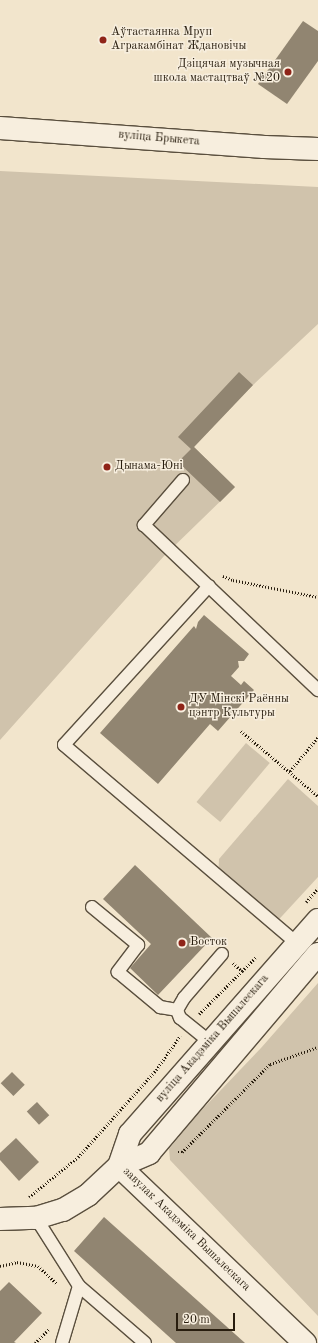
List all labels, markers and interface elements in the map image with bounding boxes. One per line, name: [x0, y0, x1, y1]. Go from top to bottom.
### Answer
place label: Аўтастаянка Мруп Агракамбінат Ждановічы: [111, 26, 246, 54]
marker: Аўтастаянка Мруп Агракамбінат Ждановічы: [98, 35, 108, 45]
place label: Дзіцячая музычная школа мастацтваў №20: [153, 58, 280, 86]
marker: Дзіцячая музычная школа мастацтваў №20: [283, 67, 293, 77]
street label: вуліца Брыкета: [118, 128, 200, 150]
place label: Дынама-Юні: [115, 460, 183, 474]
marker: Дынама-Юні: [102, 462, 112, 472]
place label: ДУ Мінскі Раённы цэнтр Культуры: [189, 693, 289, 721]
marker: ДУ Мінскі Раённы цэнтр Культуры: [176, 702, 186, 712]
place label: Восток: [190, 936, 227, 950]
marker: Восток: [177, 938, 187, 948]
street label: вуліца Акадэміка Вышалескага: [154, 972, 272, 1106]
street label: завулак Акадэміка Вышалескага: [119, 1165, 253, 1295]
scale bar: [178, 1305, 237, 1331]
text: 20 m: [183, 1314, 210, 1326]

